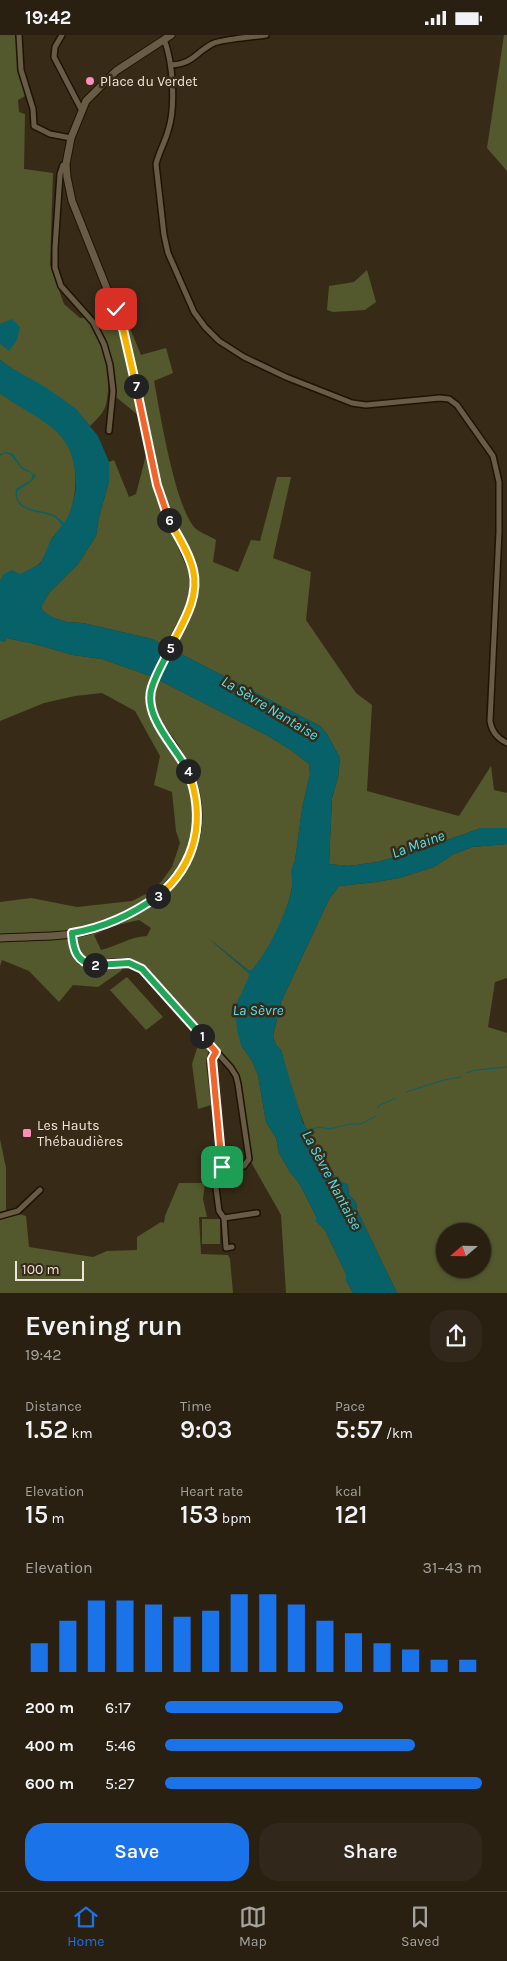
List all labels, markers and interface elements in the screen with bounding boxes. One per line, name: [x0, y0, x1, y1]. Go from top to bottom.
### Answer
text: 19:42: [25, 7, 71, 29]
place label: Place du Verdet: [100, 73, 198, 90]
marker: Place du Verdet: [84, 75, 96, 87]
pin: [95, 288, 137, 330]
icon: check: [102, 295, 130, 323]
pin: 7: [124, 373, 148, 399]
text: 7: [133, 378, 140, 395]
pin: 6: [156, 507, 182, 533]
text: 6: [165, 512, 174, 529]
pin: 5: [158, 635, 182, 661]
text: 5: [166, 640, 175, 657]
water label: La Sèvre Nantaise: [218, 672, 322, 744]
pin: 4: [176, 759, 200, 783]
text: 4: [184, 763, 193, 780]
water label: La Maine: [389, 826, 447, 862]
pin: 3: [146, 883, 170, 909]
text: 3: [154, 888, 163, 905]
pin: 2: [82, 953, 108, 977]
text: 2: [91, 957, 100, 974]
water label: La Sèvre: [232, 1001, 284, 1019]
pin: 1: [190, 1023, 214, 1049]
text: 1: [200, 1028, 205, 1045]
place label: Les Hauts Thébaudières: [37, 1117, 123, 1150]
marker: Les Hauts Thébaudières: [21, 1127, 33, 1139]
water label: La Sèvre Nantaise: [298, 1127, 366, 1233]
pin: [201, 1146, 243, 1188]
icon: arrive: [208, 1153, 236, 1181]
north arrow: [436, 1223, 491, 1277]
map controls: [436, 1223, 491, 1278]
scale bar: [15, 1259, 84, 1282]
text: 100 m: [22, 1261, 60, 1278]
text: Evening run: [25, 1309, 182, 1342]
button: share: [430, 1310, 482, 1362]
text: 19:42: [25, 1345, 61, 1364]
text: Distance: [25, 1398, 82, 1415]
text: Time: [180, 1398, 211, 1415]
text: Pace: [335, 1398, 365, 1415]
text: 1.52: [25, 1415, 68, 1444]
text: 9:03: [180, 1415, 232, 1444]
text: 5:57: [335, 1415, 383, 1444]
text: km: [68, 1425, 93, 1442]
text: /km: [383, 1425, 413, 1442]
text: Elevation: [25, 1483, 84, 1500]
text: Heart rate: [180, 1483, 243, 1500]
text: kcal: [335, 1483, 362, 1500]
text: 15: [25, 1500, 48, 1529]
text: 153: [180, 1500, 219, 1529]
text: 121: [335, 1500, 367, 1529]
text: m: [48, 1510, 65, 1527]
text: bpm: [219, 1510, 251, 1527]
text: Elevation: [25, 1558, 93, 1577]
text: 31–43 m: [423, 1558, 482, 1577]
text: 200 m: [25, 1698, 74, 1717]
text: 6:17: [105, 1698, 131, 1717]
text: 400 m: [25, 1736, 74, 1755]
text: 5:46: [105, 1736, 136, 1755]
text: 600 m: [25, 1774, 74, 1793]
text: 5:27: [105, 1774, 135, 1793]
button: Save: [25, 1823, 249, 1881]
button: Share: [259, 1823, 482, 1881]
tab: Home: [67, 1903, 104, 1950]
tab: Map: [239, 1903, 267, 1950]
tab: Saved: [401, 1903, 440, 1950]

